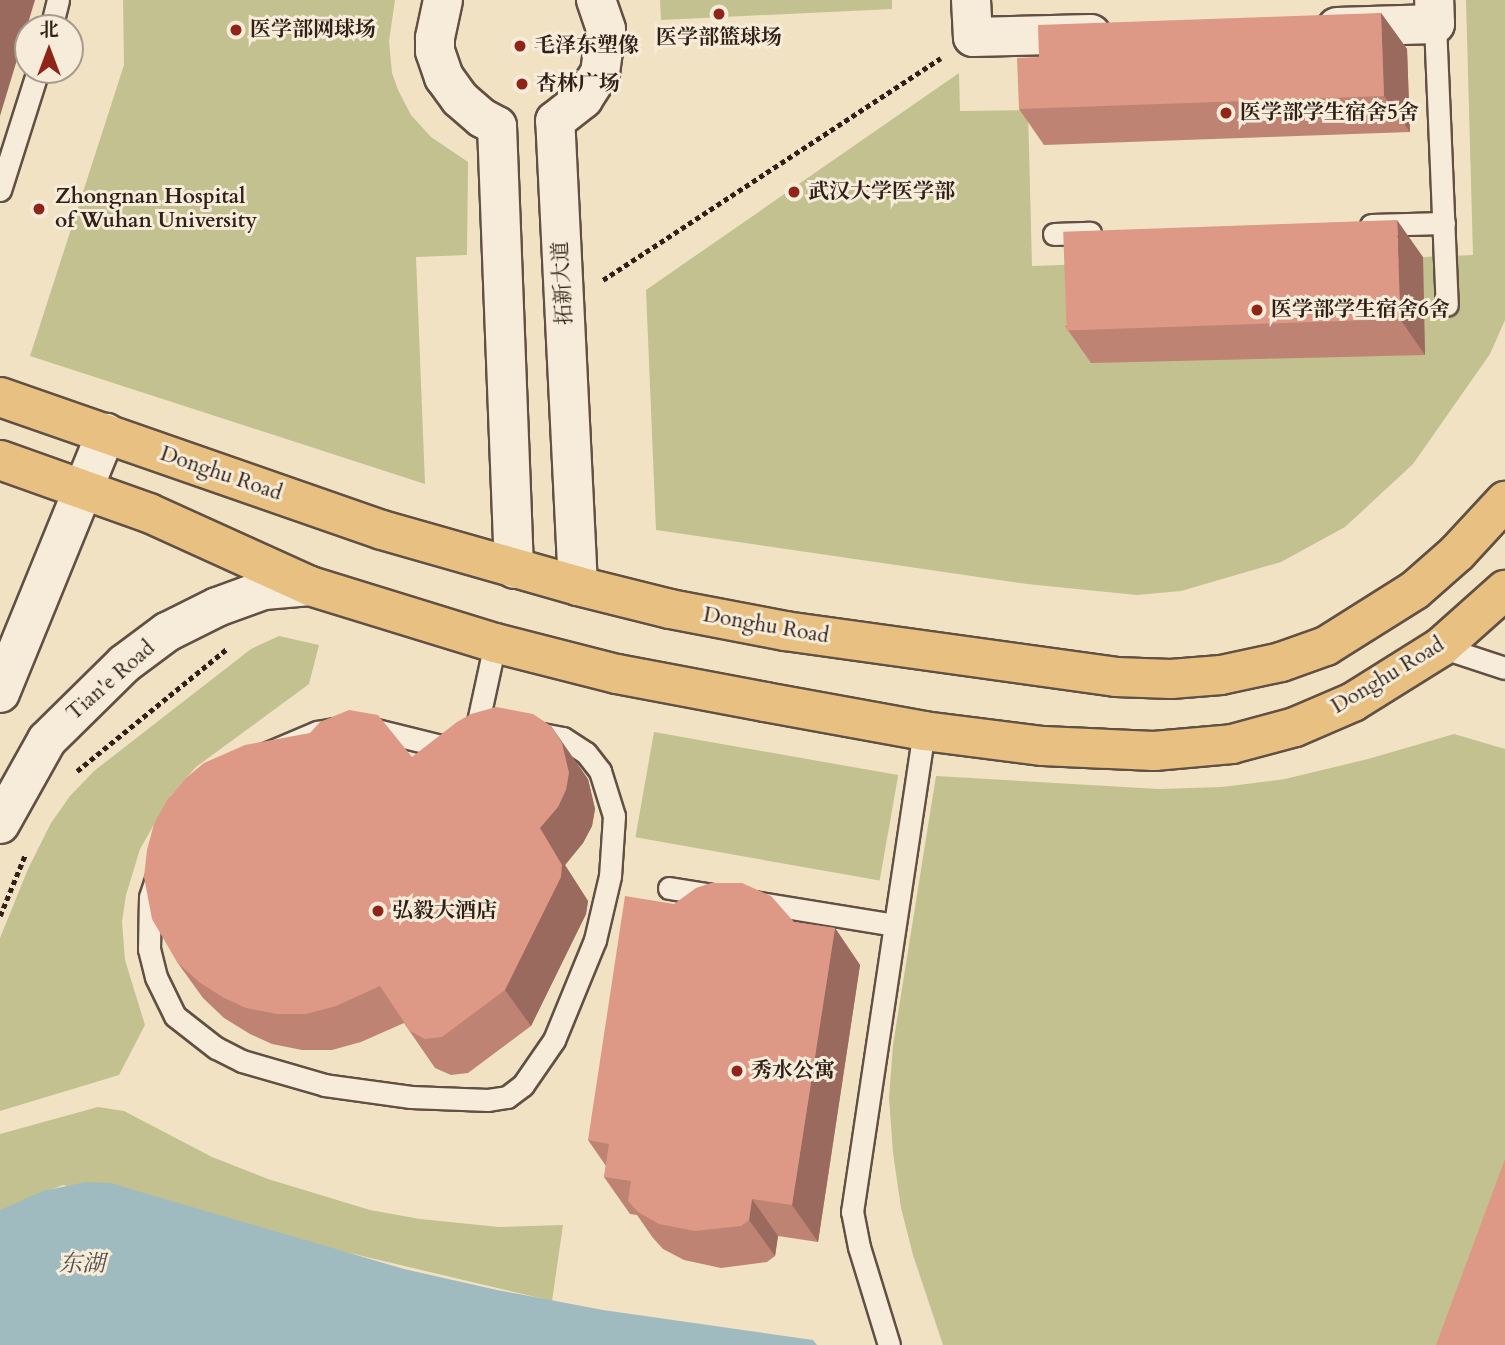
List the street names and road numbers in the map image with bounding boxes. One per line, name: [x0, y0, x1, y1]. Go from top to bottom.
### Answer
street label: 拓新大道: [548, 240, 578, 326]
street label: Donghu Road: [157, 441, 285, 507]
street label: Donghu Road: [701, 603, 831, 649]
street label: Donghu Road: [1327, 633, 1449, 719]
street label: Tian'e Road: [62, 636, 160, 726]

